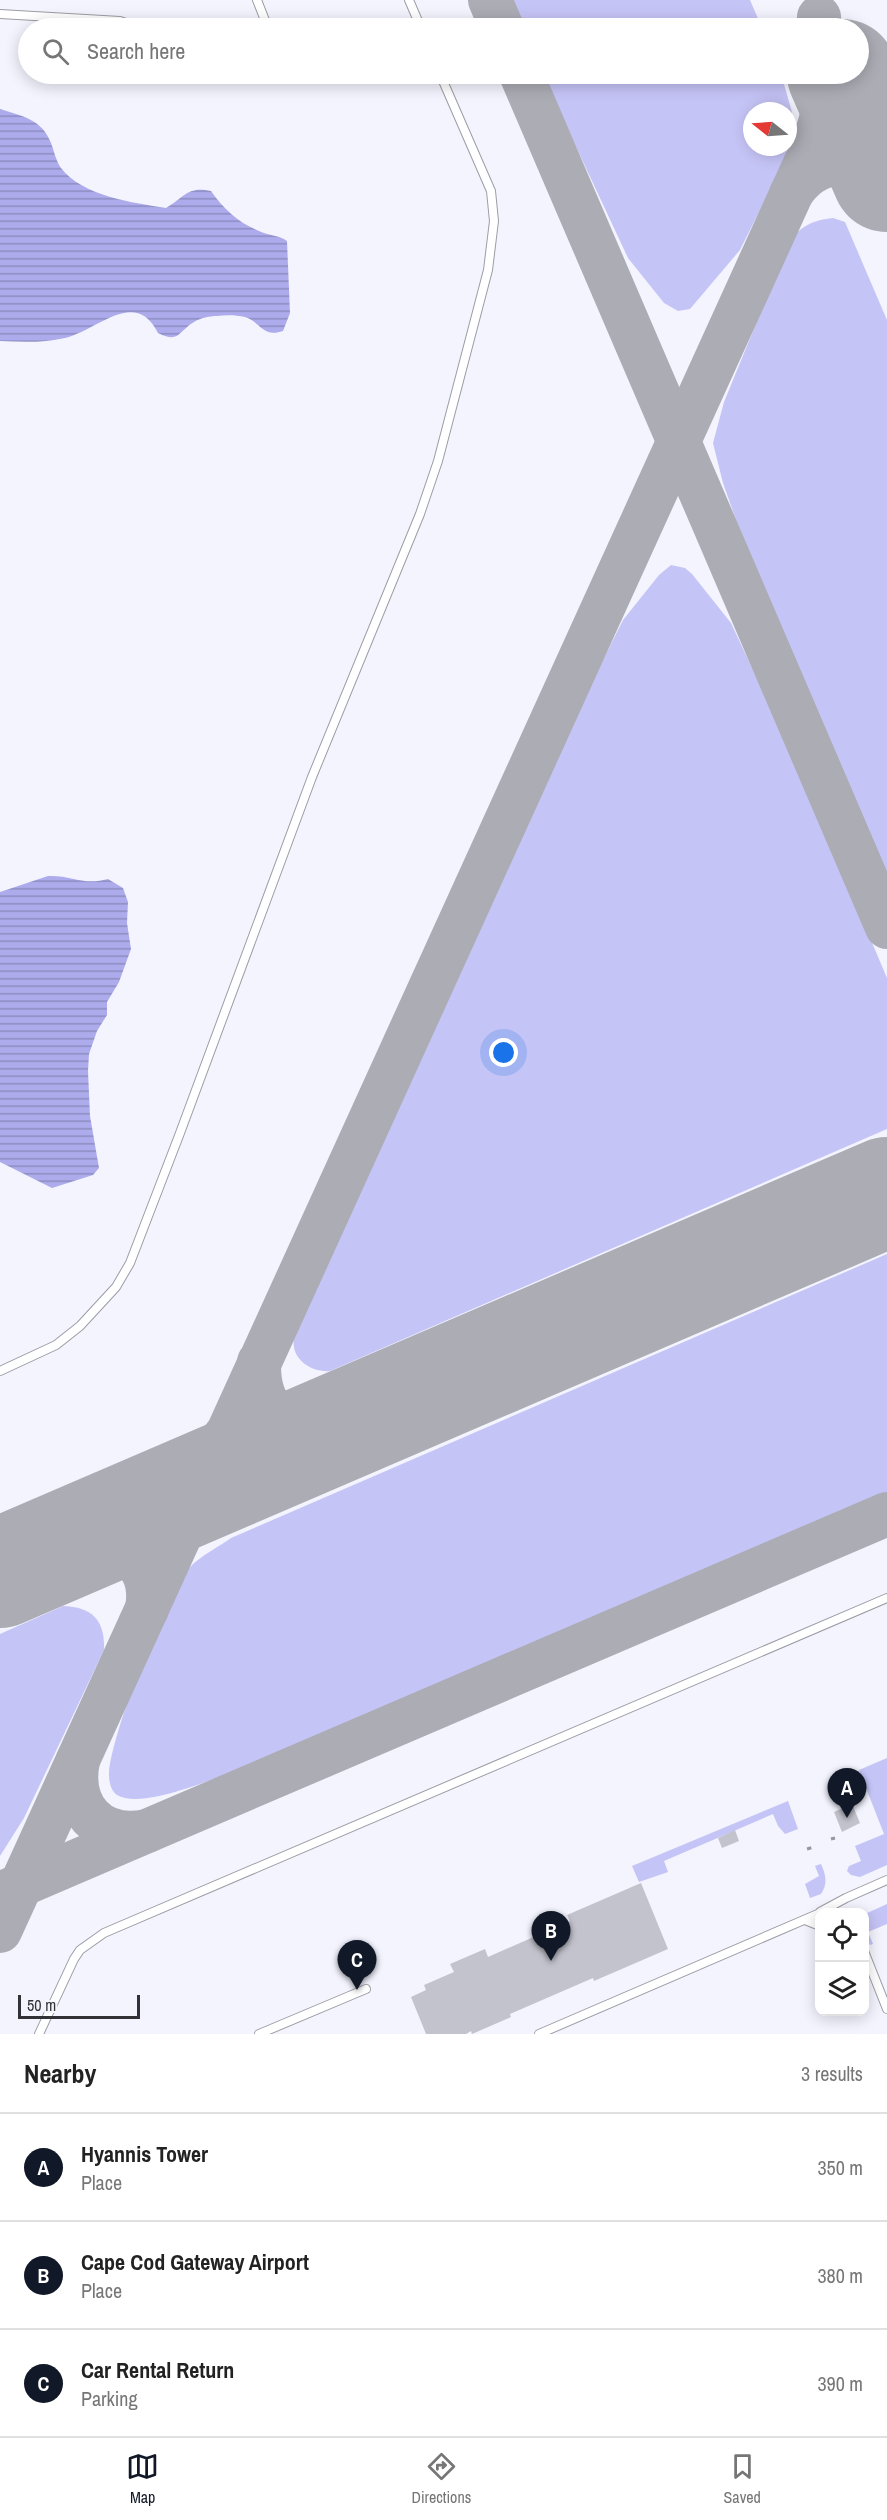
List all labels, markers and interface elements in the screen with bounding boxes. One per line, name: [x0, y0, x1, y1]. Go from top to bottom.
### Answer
search box: [18, 18, 869, 84]
icon: search: [39, 35, 72, 68]
text: Search here: [87, 36, 185, 66]
north arrow: [743, 102, 797, 156]
your location: [489, 1038, 518, 1067]
pin: A: [828, 1768, 866, 1818]
map controls: [815, 1908, 869, 2016]
button: locate: [815, 1908, 869, 1962]
pin: B: [532, 1912, 570, 1961]
pin: C: [338, 1940, 376, 1990]
button: layers: [815, 1962, 869, 2016]
scale bar: [18, 1992, 140, 2020]
text: 50 m: [27, 1994, 56, 2016]
text: Nearby: [24, 2056, 96, 2091]
text: 3 results: [801, 2060, 863, 2087]
text: Hyannis Tower: [81, 2139, 208, 2169]
text: A: [38, 2154, 49, 2181]
text: 350 m: [817, 2154, 863, 2181]
text: Place: [81, 2169, 122, 2196]
text: Cape Cod Gateway Airport: [81, 2247, 309, 2277]
text: B: [38, 2262, 49, 2289]
text: 380 m: [817, 2262, 863, 2289]
text: Place: [81, 2277, 122, 2304]
text: Car Rental Return: [81, 2355, 234, 2385]
text: C: [38, 2370, 49, 2397]
text: 390 m: [817, 2370, 863, 2397]
text: Parking: [81, 2385, 138, 2412]
tab: Map: [126, 2450, 159, 2508]
tab: Directions: [411, 2450, 471, 2508]
tab: Saved: [724, 2450, 761, 2508]

